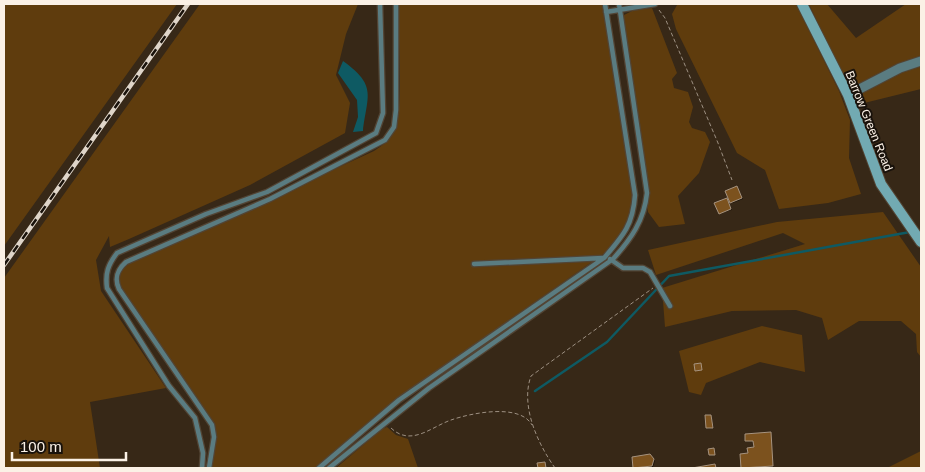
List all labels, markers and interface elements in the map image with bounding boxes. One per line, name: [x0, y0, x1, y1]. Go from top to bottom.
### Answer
street label: Barrow Green Road: [843, 69, 895, 173]
scale bar: [12, 430, 126, 462]
text: 100 m: [20, 438, 62, 455]

